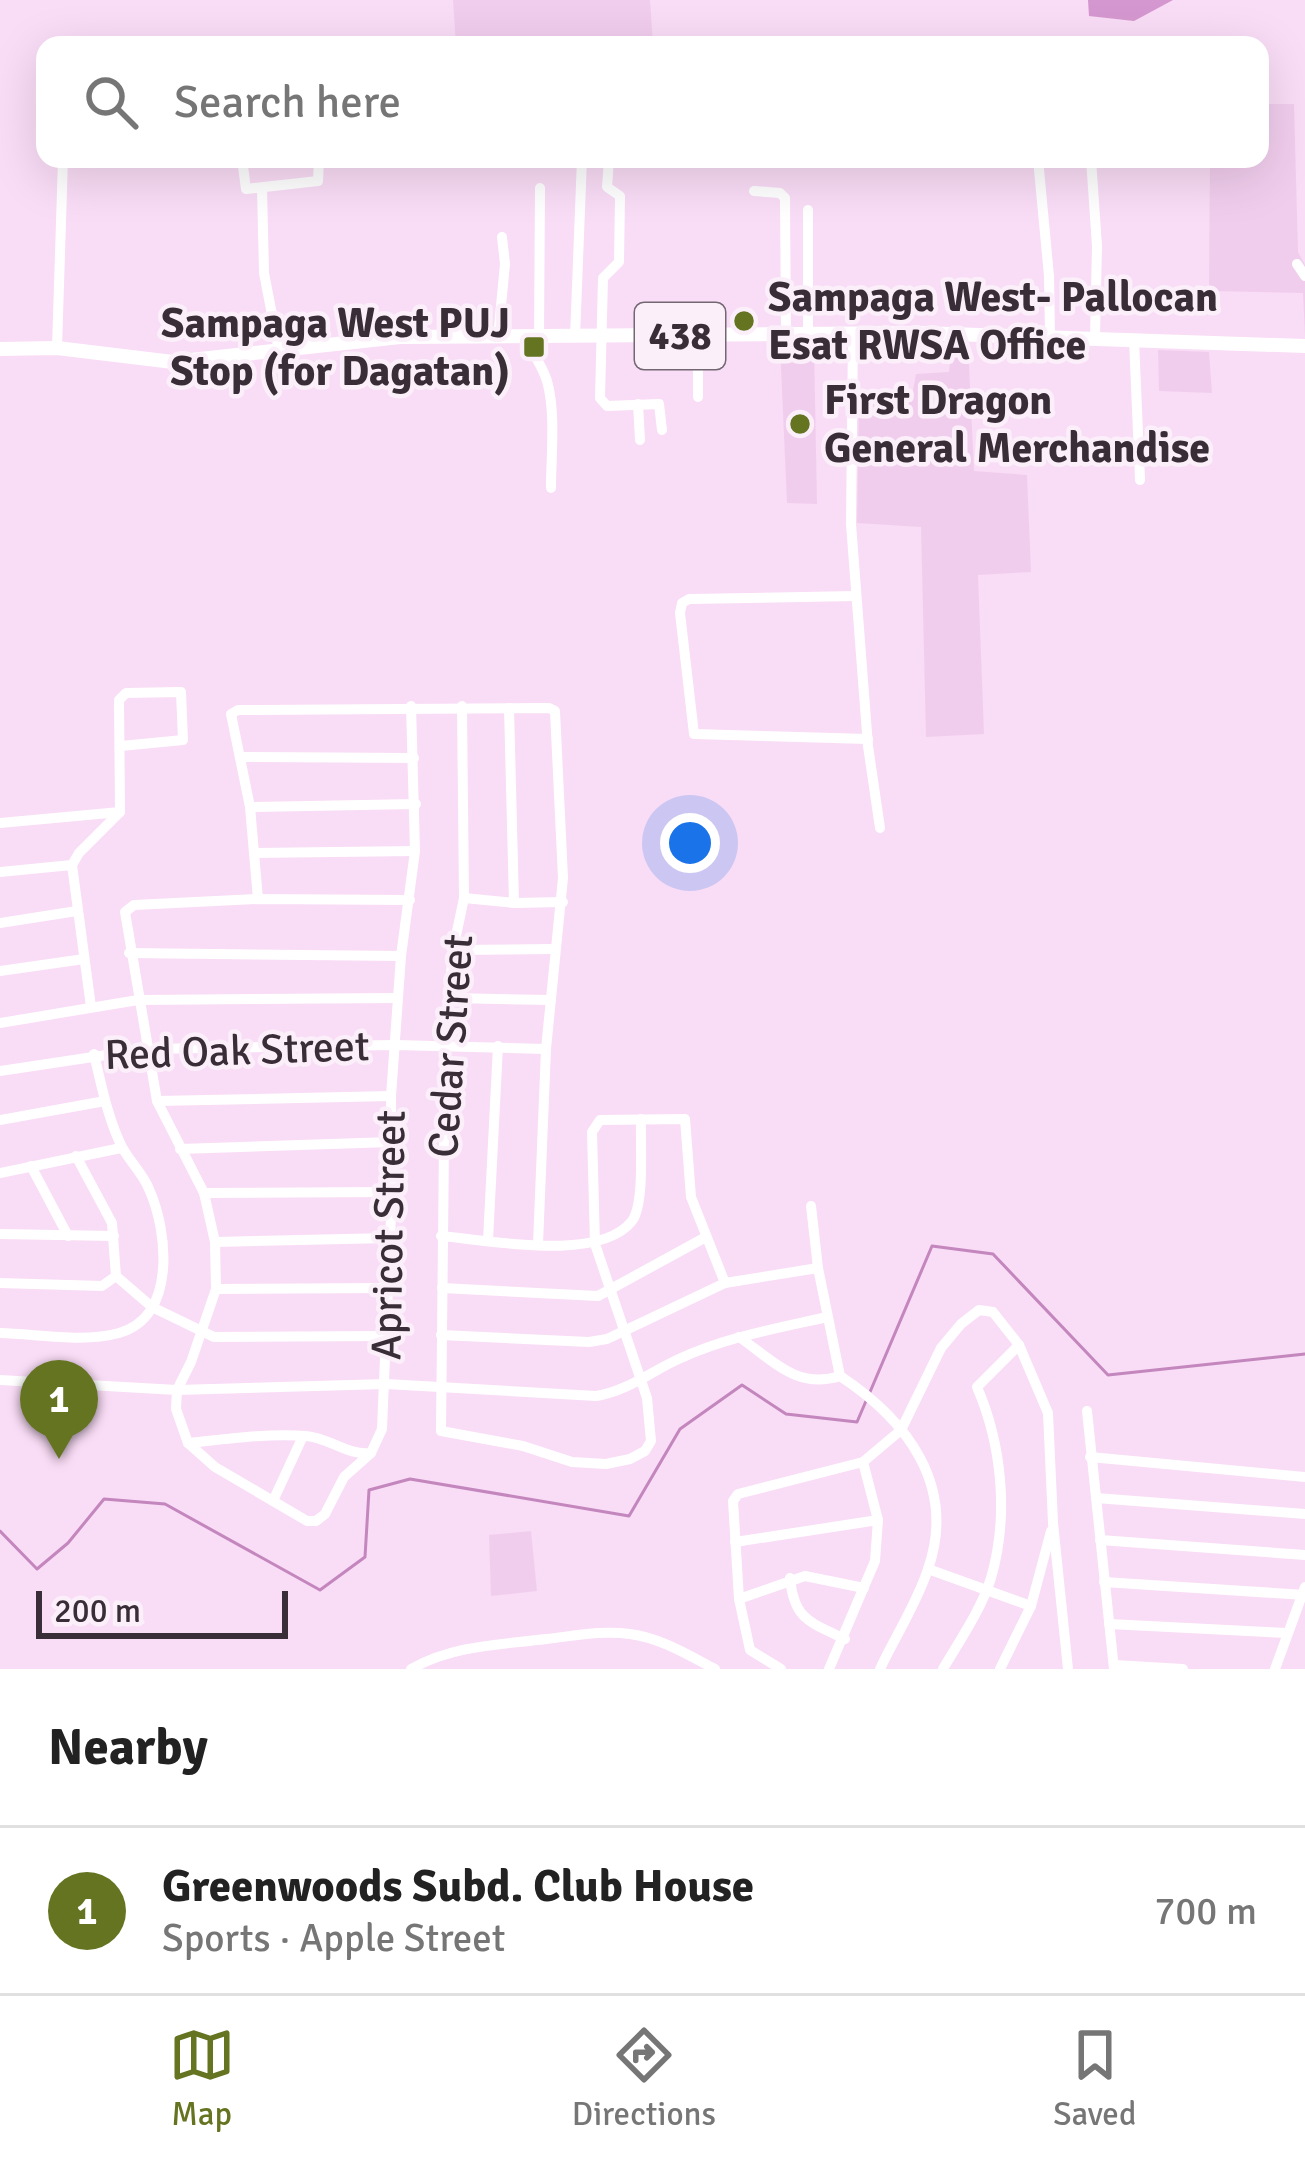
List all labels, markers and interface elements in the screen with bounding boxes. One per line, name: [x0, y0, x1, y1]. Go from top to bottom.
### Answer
search box: [36, 36, 1269, 168]
icon: search: [78, 69, 144, 135]
text: Search here: [174, 75, 401, 130]
place label: Sampaga West- Pallocan Esat RWSA Office: [768, 272, 1218, 371]
place label: Sampaga West PUJ Stop (for Dagatan): [161, 298, 510, 397]
road number: 438: [635, 303, 725, 369]
marker: Sampaga West- Pallocan Esat RWSA Office: [731, 308, 757, 334]
marker: Sampaga West PUJ Stop (for Dagatan): [521, 334, 547, 360]
place label: First Dragon General Merchandise: [824, 375, 1210, 474]
marker: First Dragon General Merchandise: [787, 411, 813, 437]
your location: [660, 813, 720, 873]
street label: Cedar Street: [418, 933, 484, 1159]
street label: Red Oak Street: [104, 1021, 370, 1081]
street label: Apricot Street: [361, 1110, 417, 1360]
pin: 1: [20, 1360, 98, 1459]
scale bar: [36, 1585, 288, 1638]
text: 200 m: [54, 1591, 141, 1632]
text: Nearby: [48, 1716, 208, 1779]
text: Greenwoods Subd. Club House: [162, 1859, 754, 1914]
text: 1: [76, 1887, 98, 1935]
text: 700 m: [1154, 1887, 1257, 1935]
text: Sports · Apple Street: [162, 1914, 505, 1962]
tab: Map: [169, 2022, 235, 2135]
tab: Directions: [572, 2022, 716, 2135]
tab: Saved: [1053, 2022, 1136, 2135]

